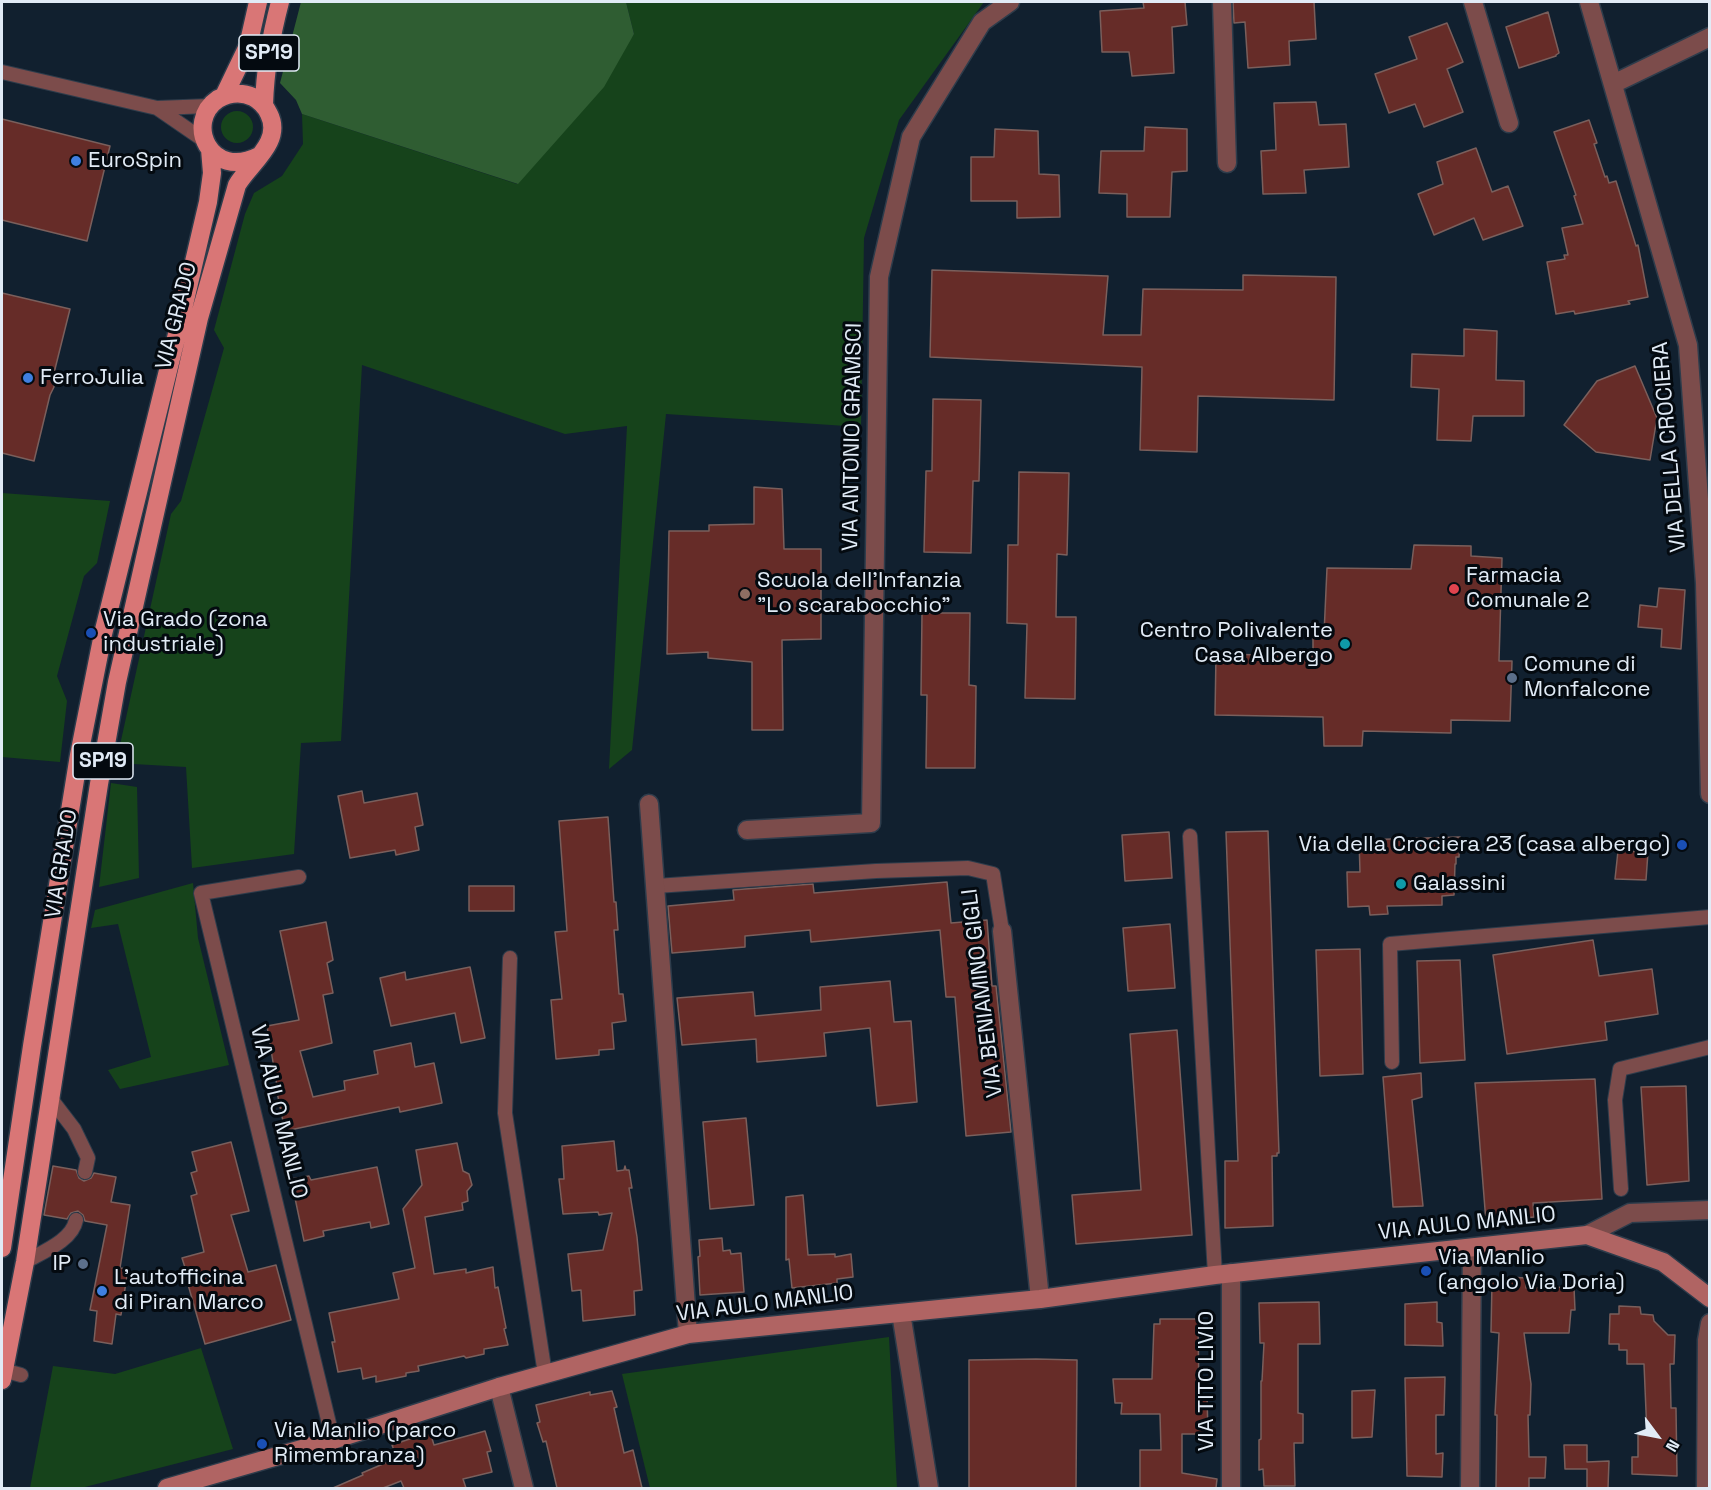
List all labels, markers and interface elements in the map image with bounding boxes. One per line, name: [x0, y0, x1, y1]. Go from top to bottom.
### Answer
road number: SP19: [239, 35, 299, 71]
place label: EuroSpin: [88, 148, 182, 174]
marker: EuroSpin: [69, 154, 83, 168]
street label: VIA GRADO: [151, 259, 203, 373]
street label: VIA ANTONIO GRAMSCI: [838, 323, 868, 551]
street label: VIA DELLA CROCIERA: [1648, 341, 1692, 553]
place label: FerroJulia: [40, 365, 144, 391]
marker: FerroJulia: [21, 371, 35, 385]
place label: Farmacia Comunale 2: [1466, 563, 1589, 614]
place label: Scuola dell'Infanzia "Lo scarabocchio": [757, 568, 962, 620]
marker: Farmacia Comunale 2: [1447, 582, 1461, 596]
marker: Scuola dell'Infanzia "Lo scarabocchio": [738, 587, 752, 601]
place label: Via Grado (zona industriale): [103, 607, 268, 658]
place label: Centro Polivalente Casa Albergo: [1140, 618, 1333, 670]
marker: Via Grado (zona industriale): [84, 626, 98, 640]
marker: Centro Polivalente Casa Albergo: [1338, 637, 1352, 651]
place label: Comune di Monfalcone: [1524, 652, 1651, 704]
marker: Comune di Monfalcone: [1505, 671, 1519, 685]
road number: SP19: [73, 743, 133, 779]
street label: VIA GRADO: [40, 808, 84, 920]
place label: Via della Crociera 23 (casa albergo): [1298, 832, 1670, 858]
marker: Via della Crociera 23 (casa albergo): [1675, 838, 1689, 852]
place label: Galassini: [1413, 871, 1506, 897]
marker: Galassini: [1394, 877, 1408, 891]
street label: VIA BENIAMINO GIGLI: [957, 887, 1009, 1099]
street label: VIA AULO MANLIO: [244, 1022, 312, 1202]
street label: VIA AULO MANLIO: [1377, 1202, 1557, 1246]
place label: Via Manlio (angolo Via Doria): [1438, 1245, 1625, 1296]
place label: IP: [52, 1251, 71, 1277]
marker: IP: [76, 1257, 90, 1271]
marker: Via Manlio (angolo Via Doria): [1419, 1264, 1433, 1278]
place label: L’autofficina di Piran Marco: [114, 1265, 264, 1316]
street label: VIA AULO MANLIO: [675, 1280, 855, 1328]
marker: L’autofficina di Piran Marco: [95, 1284, 109, 1298]
street label: VIA TITO LIVIO: [1194, 1311, 1220, 1451]
north arrow: [1627, 1406, 1687, 1466]
place label: Via Manlio (parco Rimembranza): [274, 1418, 456, 1470]
text: N: [1661, 1436, 1684, 1456]
marker: Via Manlio (parco Rimembranza): [255, 1437, 269, 1451]

